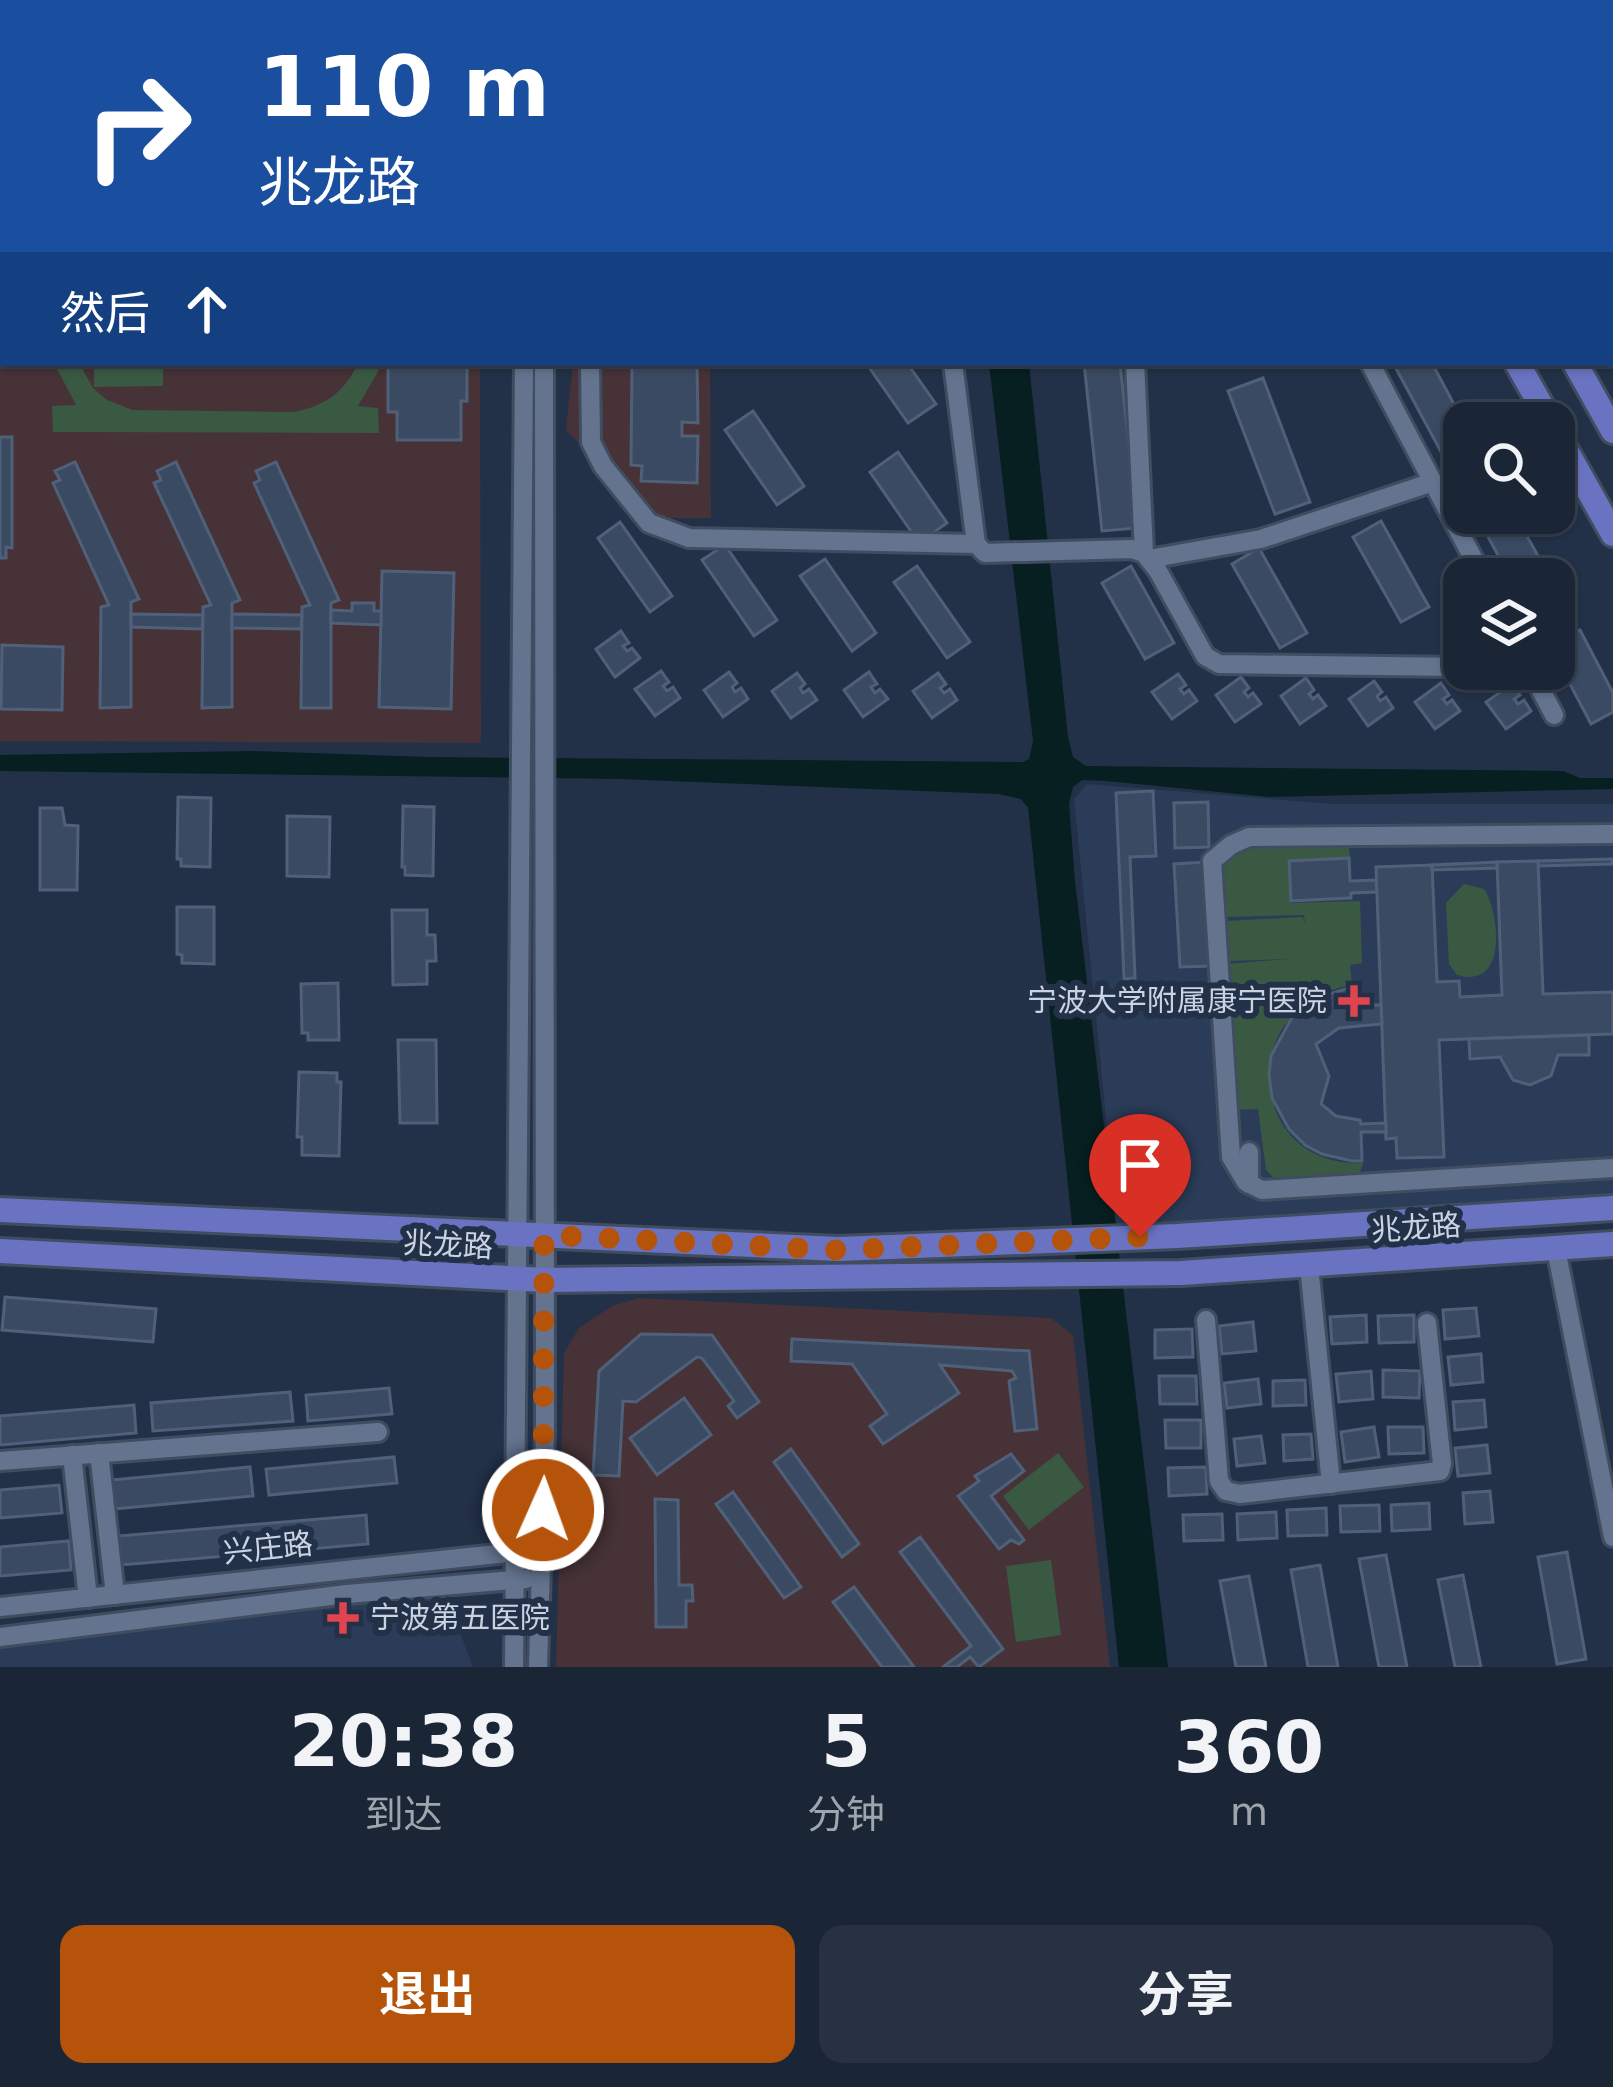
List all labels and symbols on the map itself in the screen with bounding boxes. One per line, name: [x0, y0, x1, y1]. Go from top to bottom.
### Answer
place label: 宁波大学附属康宁医院: [1027, 983, 1327, 1018]
marker: 宁波大学附属康宁医院: [1338, 985, 1370, 1017]
pin: [1089, 1114, 1191, 1237]
street label: 兆龙路: [1370, 1207, 1462, 1248]
street label: 兆龙路: [402, 1225, 494, 1264]
position arrow: [480, 1447, 606, 1573]
street label: 兴庄路: [221, 1525, 315, 1570]
place label: 宁波第五医院: [370, 1600, 550, 1635]
marker: 宁波第五医院: [327, 1602, 359, 1634]

